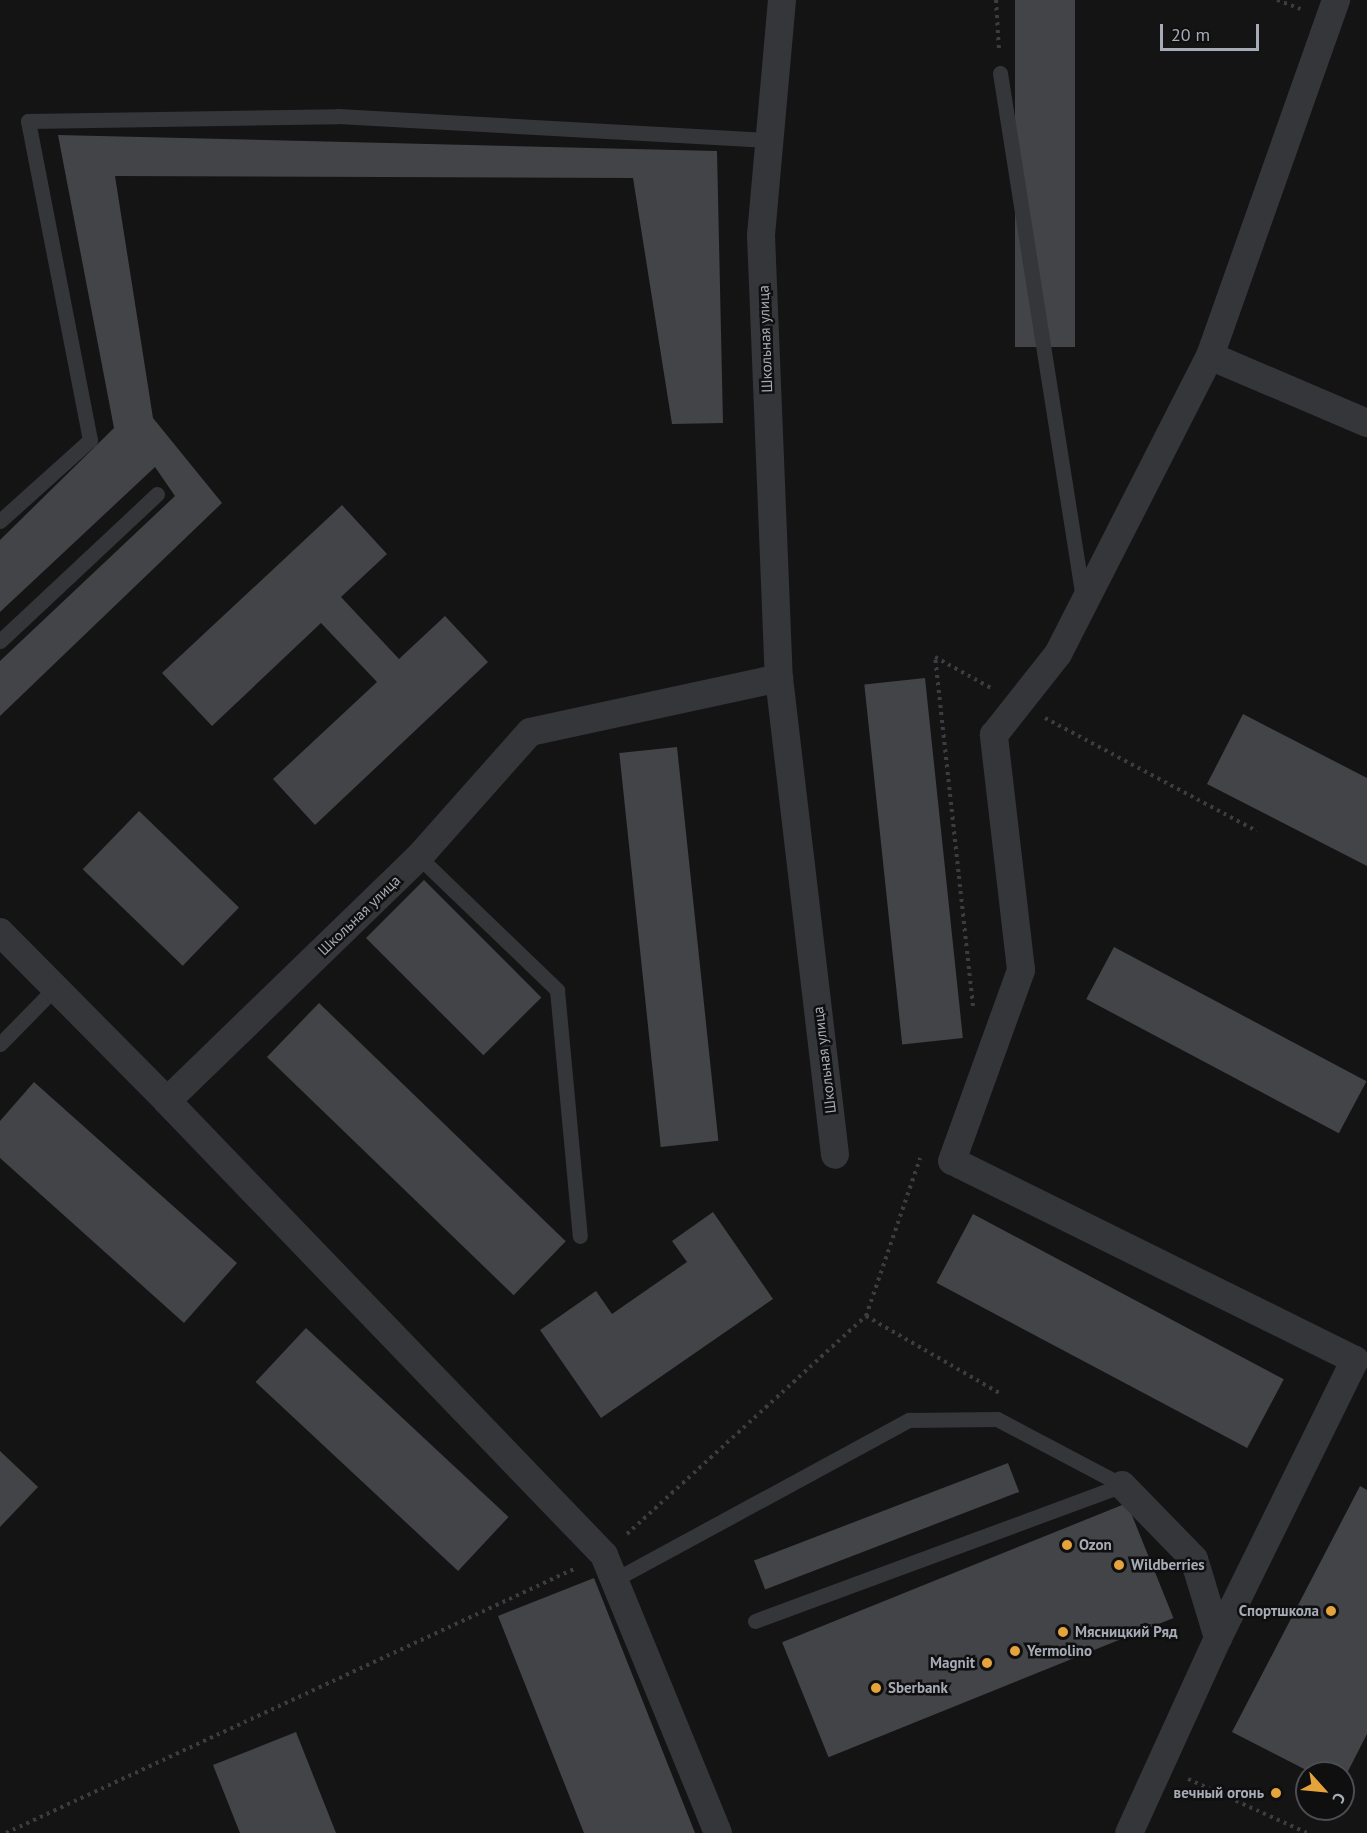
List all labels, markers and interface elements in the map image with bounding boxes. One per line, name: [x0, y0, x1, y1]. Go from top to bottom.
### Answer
scale bar: [1163, 12, 1262, 50]
text: 20 m: [1171, 23, 1210, 46]
street label: Школьная улица: [754, 285, 776, 393]
street label: Школьная улица: [314, 871, 404, 959]
street label: Школьная улица: [809, 1006, 839, 1114]
place label: Ozon: [1079, 1536, 1112, 1554]
marker: Ozon: [1060, 1538, 1074, 1552]
place label: Wildberries: [1131, 1556, 1205, 1574]
marker: Wildberries: [1112, 1558, 1126, 1572]
place label: Спортшкола: [1239, 1602, 1319, 1620]
marker: Спортшкола: [1324, 1604, 1338, 1618]
place label: Мясницкий Ряд: [1075, 1623, 1178, 1641]
marker: Мясницкий Ряд: [1056, 1625, 1070, 1639]
place label: Yermolino: [1027, 1642, 1092, 1660]
marker: Yermolino: [1008, 1644, 1022, 1658]
place label: Magnit: [930, 1654, 975, 1672]
marker: Magnit: [980, 1656, 994, 1670]
place label: Sberbank: [888, 1679, 948, 1697]
marker: Sberbank: [869, 1681, 883, 1695]
north arrow: [1295, 1761, 1355, 1821]
place label: вечный огонь: [1174, 1784, 1264, 1802]
marker: вечный огонь: [1269, 1786, 1283, 1800]
text: С: [1328, 1790, 1350, 1807]

